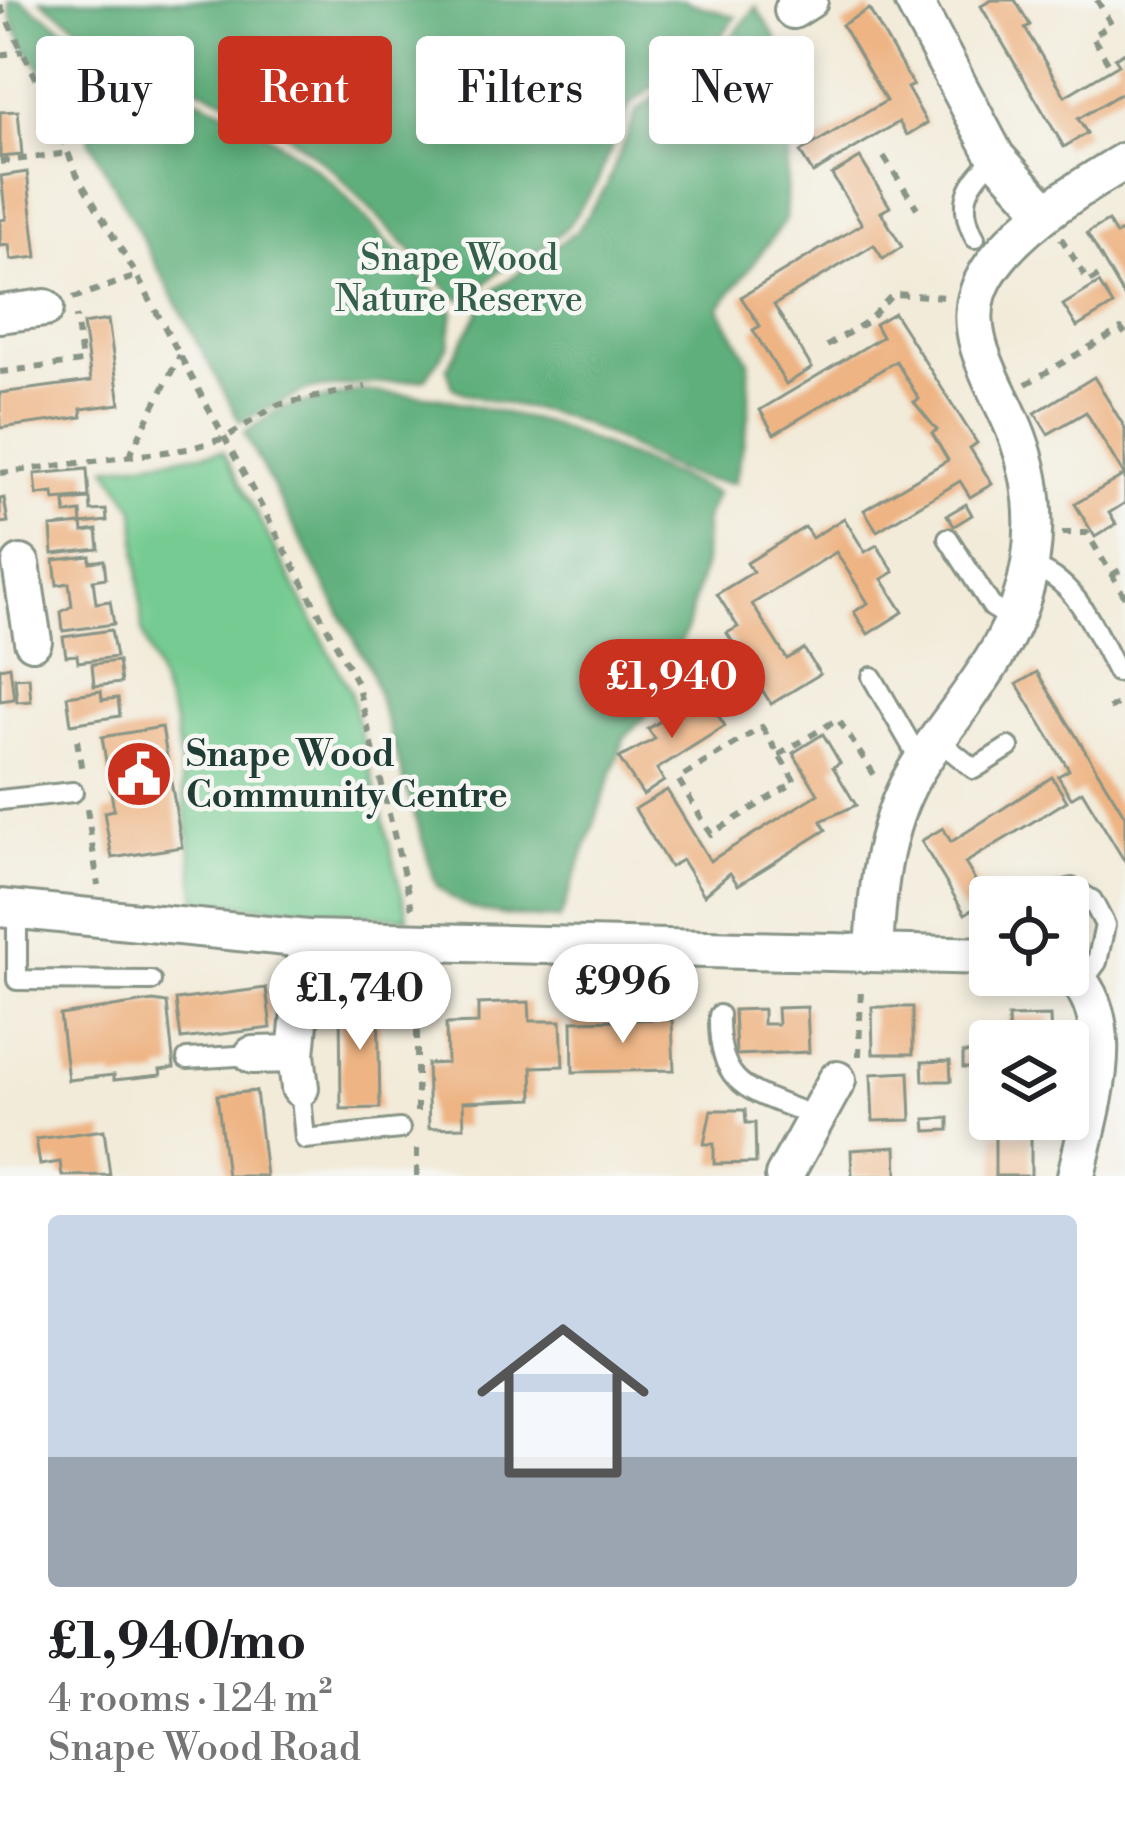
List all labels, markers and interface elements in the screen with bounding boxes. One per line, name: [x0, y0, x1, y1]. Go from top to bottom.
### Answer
chip: Buy: [36, 36, 194, 144]
chip: Rent: [218, 36, 392, 144]
chip: Filters: [416, 36, 625, 144]
chip: New: [649, 36, 814, 144]
park label: Snape Wood Nature Reserve: [335, 237, 583, 323]
pin: £1,940: [574, 639, 770, 741]
text: £1,940: [606, 653, 738, 702]
place label: Snape Wood Community Centre: [186, 733, 508, 819]
public building icon: Snape Wood Community Centre: [104, 739, 174, 809]
map controls: [969, 876, 1089, 1140]
button: locate: [969, 876, 1089, 996]
pin: £996: [552, 944, 694, 1046]
pin: £1,740: [262, 951, 458, 1053]
text: £996: [575, 958, 671, 1007]
text: £1,740: [296, 965, 424, 1014]
button: layers: [969, 1020, 1089, 1140]
icon: home: [455, 1293, 671, 1509]
text: £1,940/mo: [48, 1611, 306, 1675]
text: 4 rooms · 124 m²: [48, 1675, 332, 1724]
text: Snape Wood Road: [48, 1724, 361, 1773]

